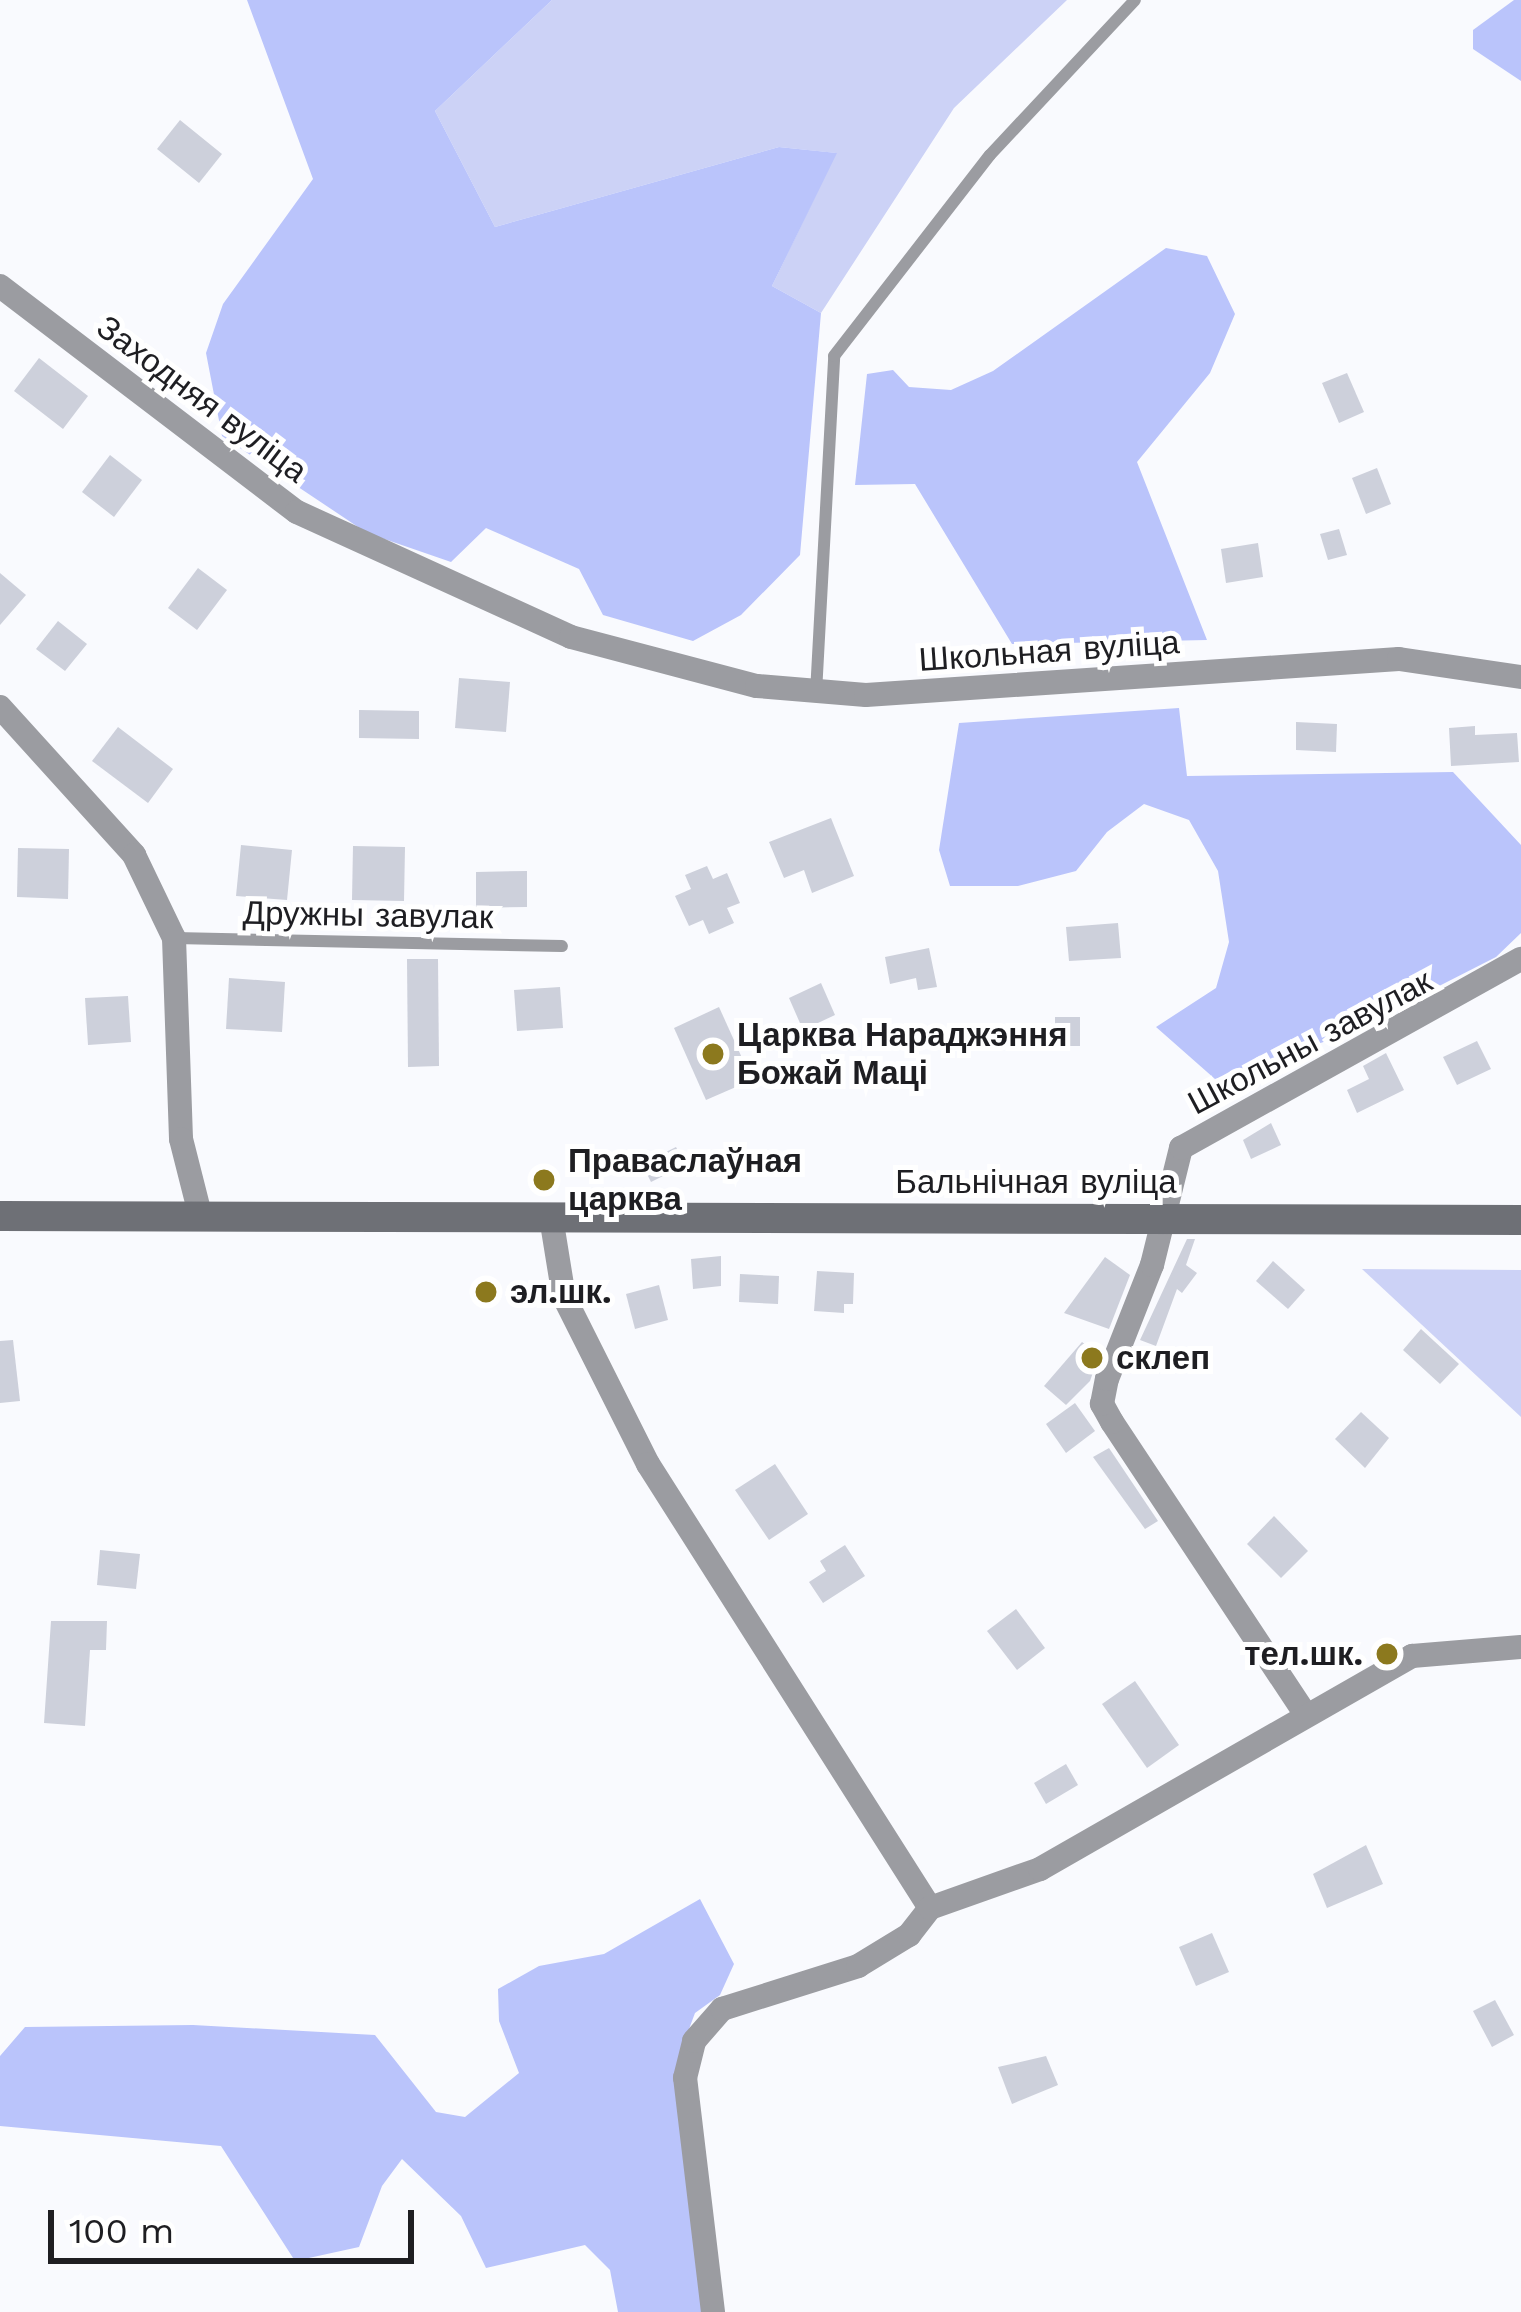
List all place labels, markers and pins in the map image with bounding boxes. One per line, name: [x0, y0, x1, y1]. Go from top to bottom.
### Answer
place label: Царква Нараджэння Божай Маці: [737, 1015, 1067, 1093]
marker: Царква Нараджэння Божай Маці: [700, 1041, 726, 1067]
place label: Праваслаўная царква: [568, 1141, 802, 1219]
marker: Праваслаўная царква: [531, 1167, 557, 1193]
place label: эл.шк.: [510, 1272, 612, 1312]
marker: эл.шк.: [473, 1279, 499, 1305]
place label: склеп: [1116, 1338, 1210, 1378]
marker: склеп: [1079, 1345, 1105, 1371]
place label: тел.шк.: [1244, 1634, 1363, 1674]
marker: тел.шк.: [1374, 1641, 1400, 1667]

